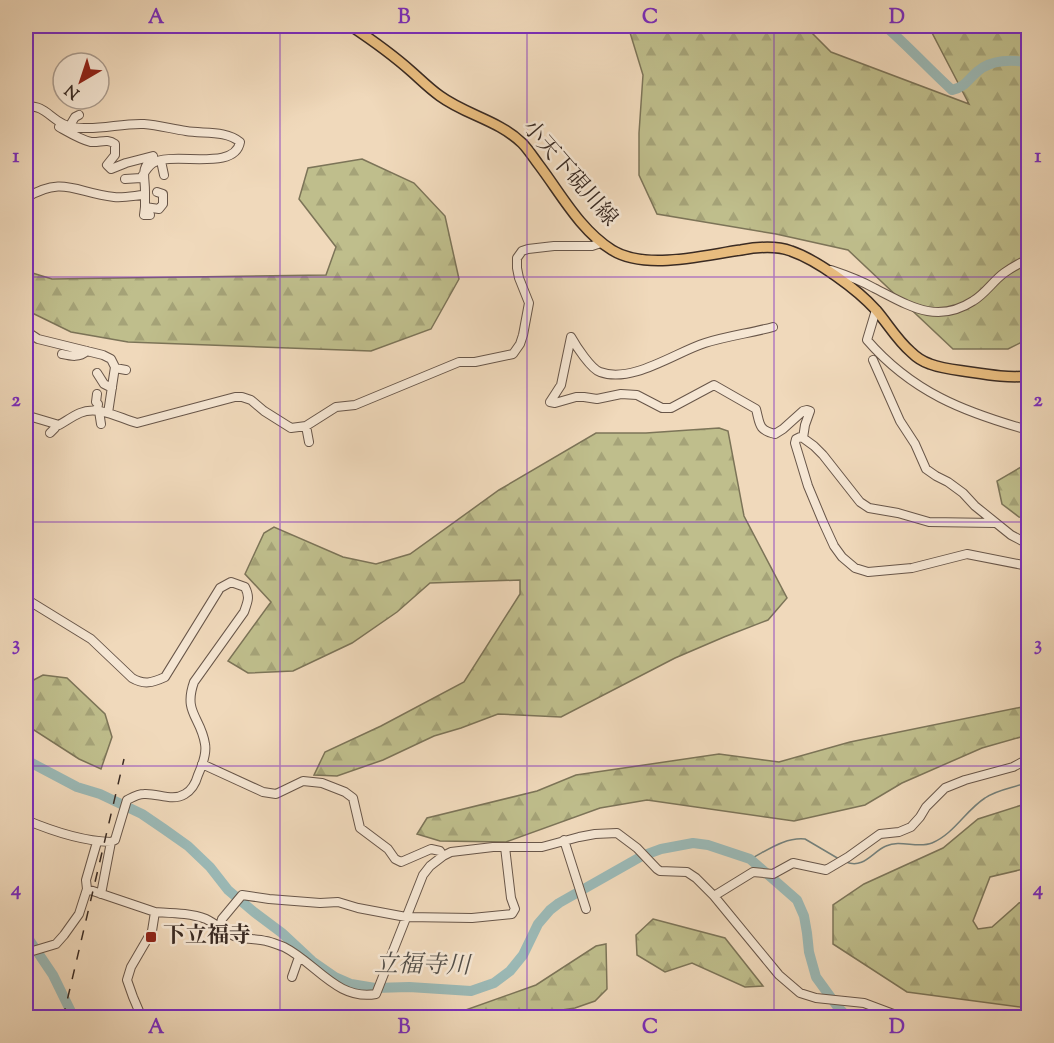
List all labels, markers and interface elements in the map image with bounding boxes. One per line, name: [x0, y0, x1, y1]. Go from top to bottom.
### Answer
text: A: [148, 4, 165, 33]
text: B: [398, 4, 411, 33]
text: C: [642, 4, 658, 33]
text: D: [889, 4, 905, 33]
north arrow: [51, 51, 111, 111]
text: N: [61, 78, 85, 104]
street label: 小天下硯川線: [514, 114, 624, 234]
text: 1: [13, 143, 20, 172]
text: 1: [1035, 143, 1042, 172]
text: 2: [11, 387, 21, 416]
text: 2: [1033, 387, 1043, 416]
text: 3: [12, 631, 20, 660]
text: 3: [1034, 631, 1042, 660]
text: 4: [10, 876, 21, 905]
text: 4: [1032, 876, 1043, 905]
place label: 下立福寺: [163, 921, 251, 953]
marker: 下立福寺: [144, 930, 158, 944]
water label: 立福寺川: [374, 948, 473, 984]
text: A: [148, 1014, 165, 1043]
text: B: [398, 1014, 411, 1043]
text: C: [642, 1014, 658, 1043]
text: D: [889, 1014, 905, 1043]

